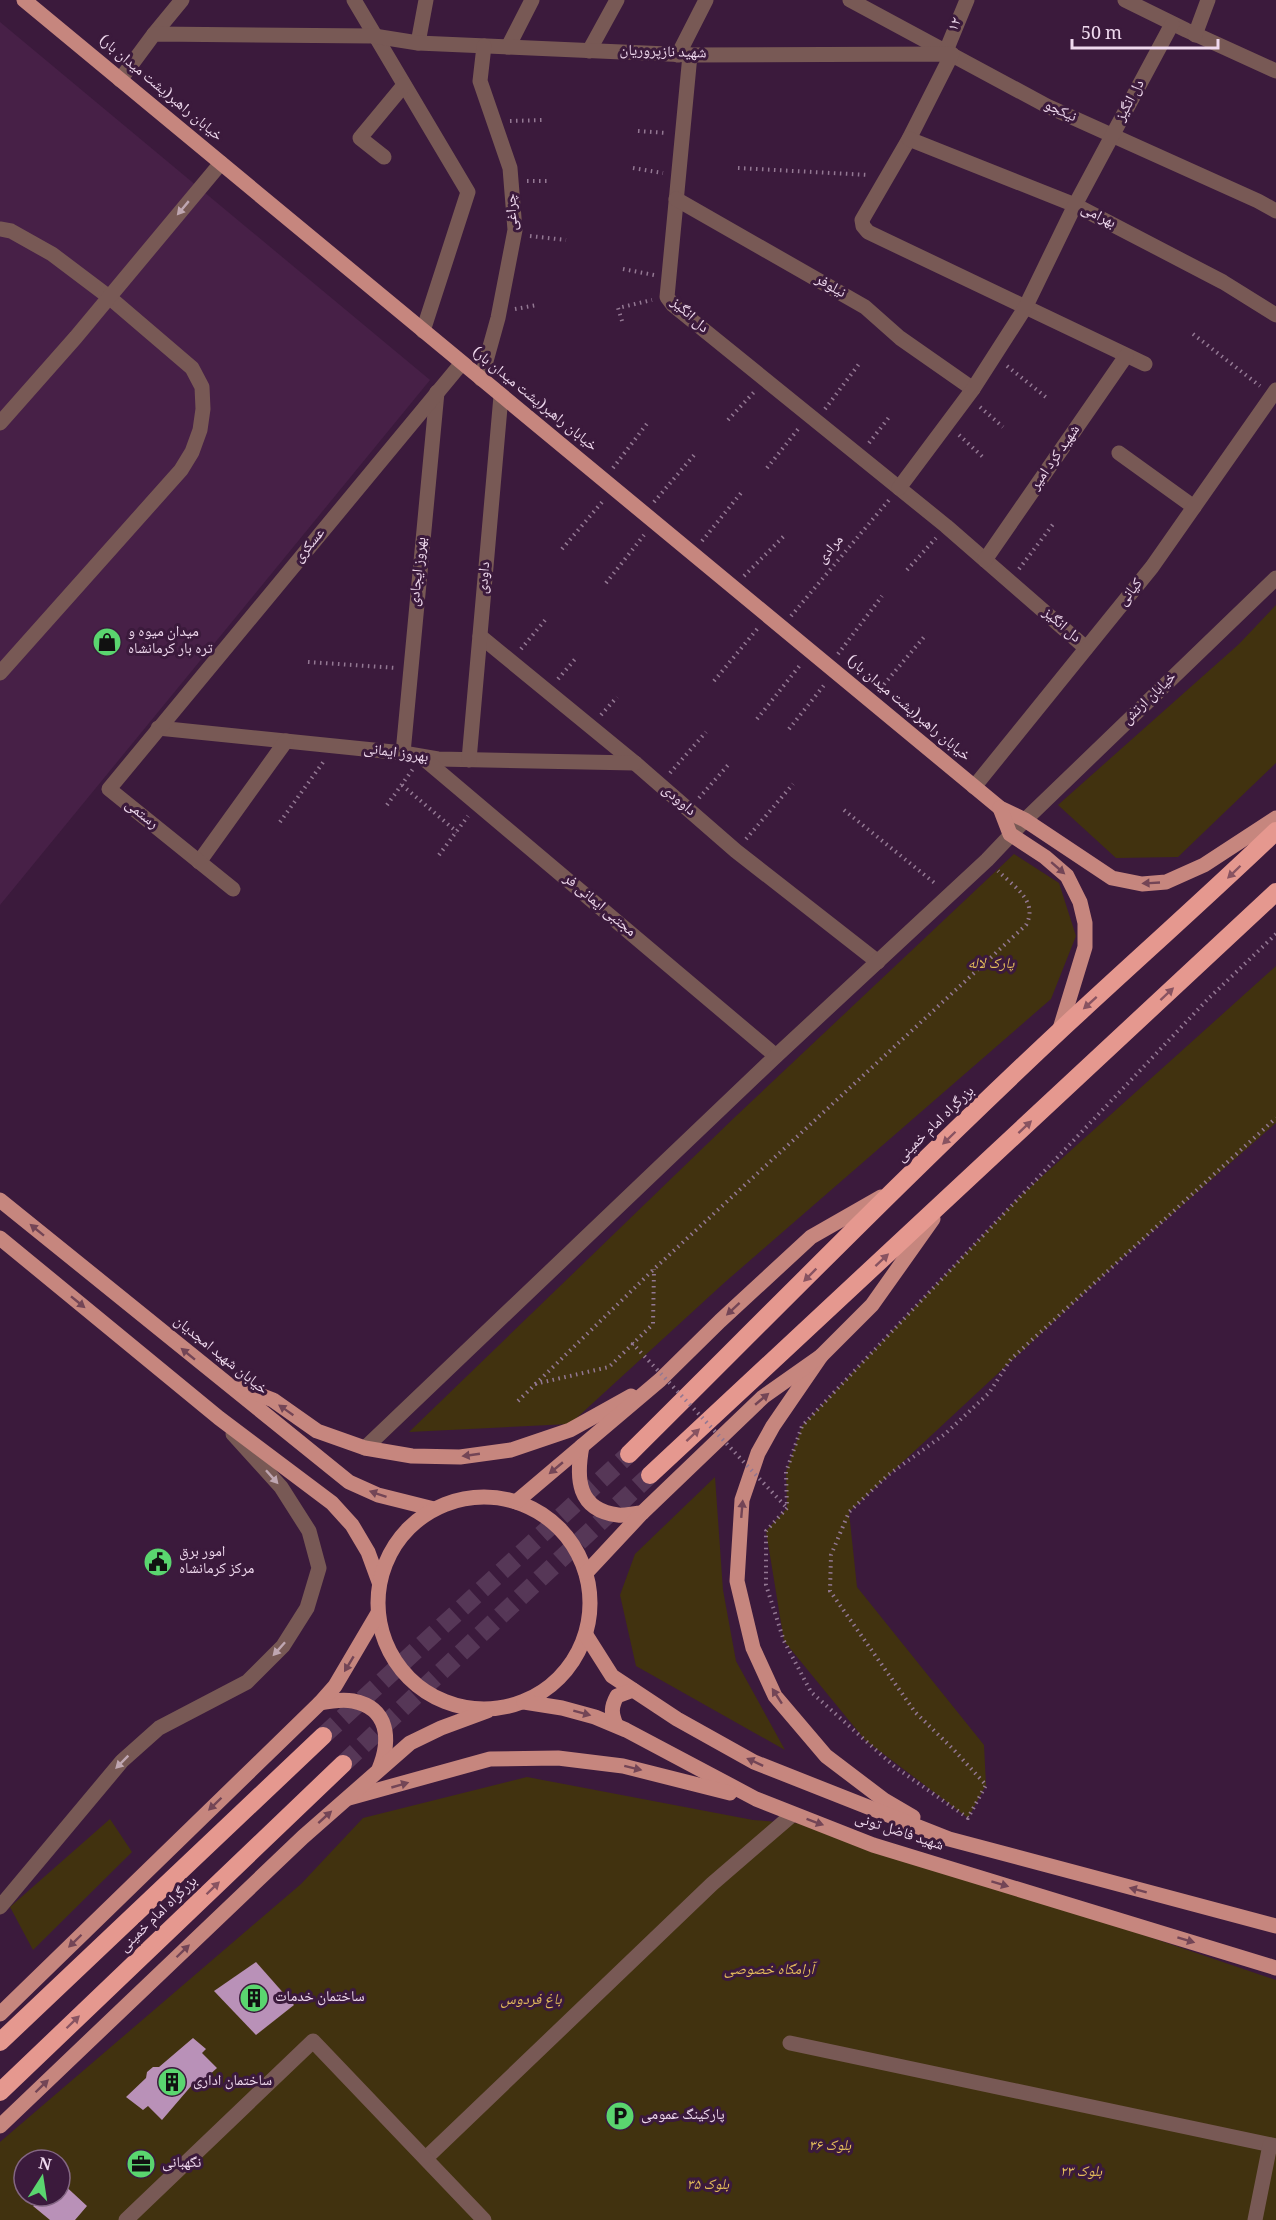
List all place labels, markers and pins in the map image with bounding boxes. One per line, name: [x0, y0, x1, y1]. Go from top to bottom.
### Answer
place label: میدان میوه و تره بار کرمانشاه: [128, 620, 213, 663]
shop icon: میدان میوه و تره بار کرمانشاه: [91, 626, 123, 658]
place label: امور برق مرکز کرمانشاه: [179, 1540, 255, 1583]
public building icon: امور برق مرکز کرمانشاه: [142, 1546, 174, 1578]
building icon: ساختمان خدمات: [238, 1982, 270, 2014]
place label: ساختمان خدمات: [275, 1985, 365, 2011]
building icon: ساختمان اداری: [156, 2066, 188, 2098]
place label: ساختمان اداری: [193, 2069, 272, 2095]
parking icon: پارکینگ عمومی: [604, 2100, 636, 2132]
place label: پارکینگ عمومی: [641, 2103, 725, 2129]
office icon: نگهبانی: [125, 2148, 157, 2180]
place label: نگهبانی: [162, 2151, 201, 2177]

